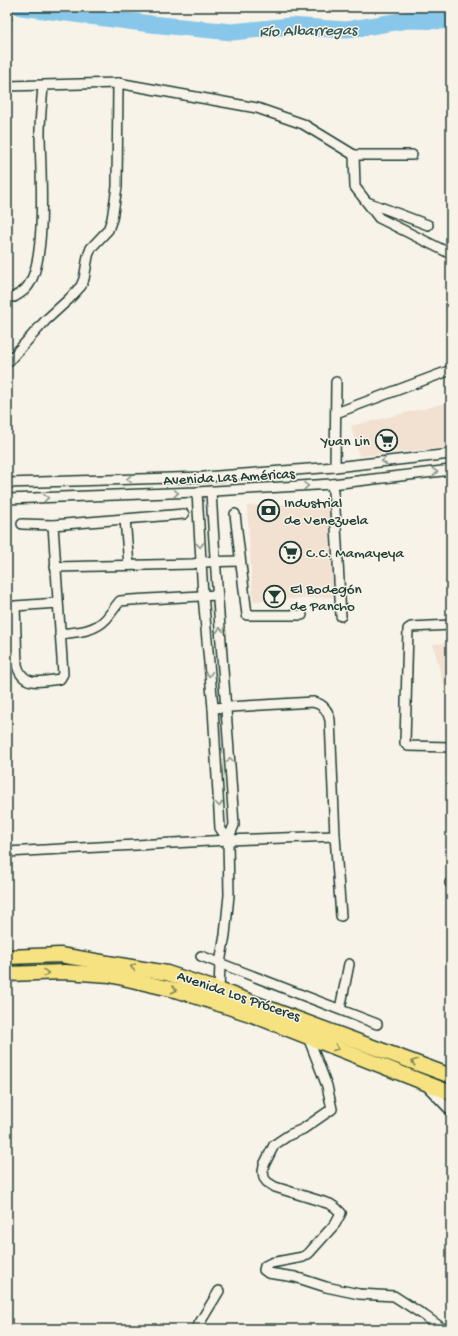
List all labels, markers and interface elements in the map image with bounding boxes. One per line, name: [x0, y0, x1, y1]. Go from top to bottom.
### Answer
water label: Río Albarregas: [259, 22, 359, 43]
supermarket icon: Yuan Lin: [373, 427, 399, 453]
place label: Yuan Lin: [319, 433, 370, 451]
one-way arrow: [381, 457, 387, 466]
street label: Avenida Las Américas: [163, 466, 296, 490]
one-way arrow: [432, 468, 438, 477]
one-way arrow: [126, 475, 132, 484]
one-way arrow: [303, 481, 309, 490]
one-way arrow: [173, 488, 179, 497]
one-way arrow: [43, 493, 49, 502]
place label: Industrial de Venezuela: [284, 495, 369, 530]
bank icon: Industrial de Venezuela: [255, 498, 281, 524]
supermarket icon: C.C. Mamayeya: [277, 539, 303, 565]
one-way arrow: [196, 542, 205, 548]
place label: C.C. Mamayeya: [306, 545, 404, 563]
place label: El Bodegón de Pancho: [290, 581, 362, 616]
bar icon: El Bodegón de Pancho: [261, 584, 287, 610]
one-way arrow: [216, 627, 225, 633]
one-way arrow: [205, 671, 214, 677]
one-way arrow: [226, 757, 235, 763]
one-way arrow: [214, 801, 223, 807]
one-way arrow: [129, 963, 136, 972]
street label: Avenida Los Próceres: [174, 967, 303, 1027]
one-way arrow: [43, 968, 49, 977]
one-way arrow: [171, 985, 177, 993]
one-way arrow: [332, 1044, 339, 1052]
one-way arrow: [411, 1058, 418, 1067]

